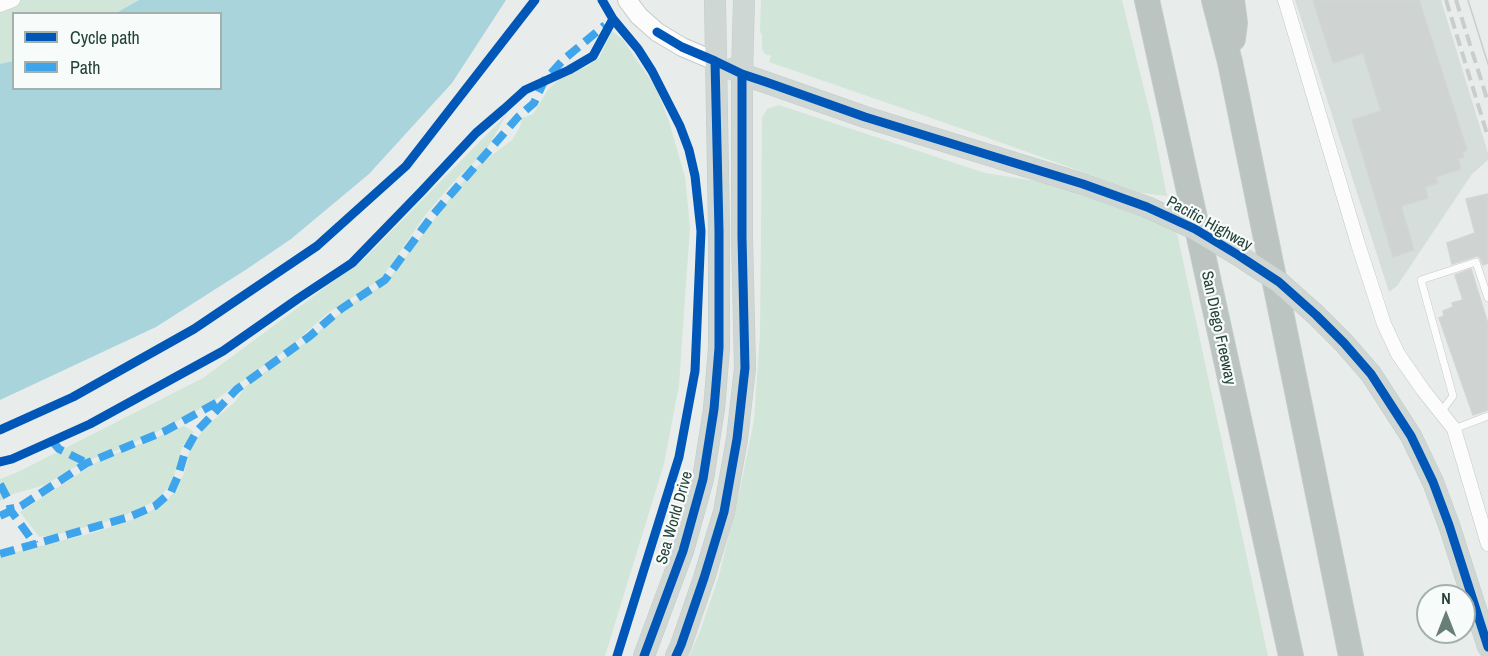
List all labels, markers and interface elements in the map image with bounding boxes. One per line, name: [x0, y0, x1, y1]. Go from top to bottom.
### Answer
legend: [12, 12, 222, 90]
text: Cycle path: [70, 25, 140, 50]
text: Path: [70, 55, 100, 80]
street label: Pacific Highway: [1163, 193, 1255, 255]
street label: San Diego Freeway: [1197, 269, 1239, 387]
street label: Sea World Drive: [653, 469, 697, 567]
north arrow: [1416, 584, 1476, 644]
text: N: [1441, 587, 1451, 609]

